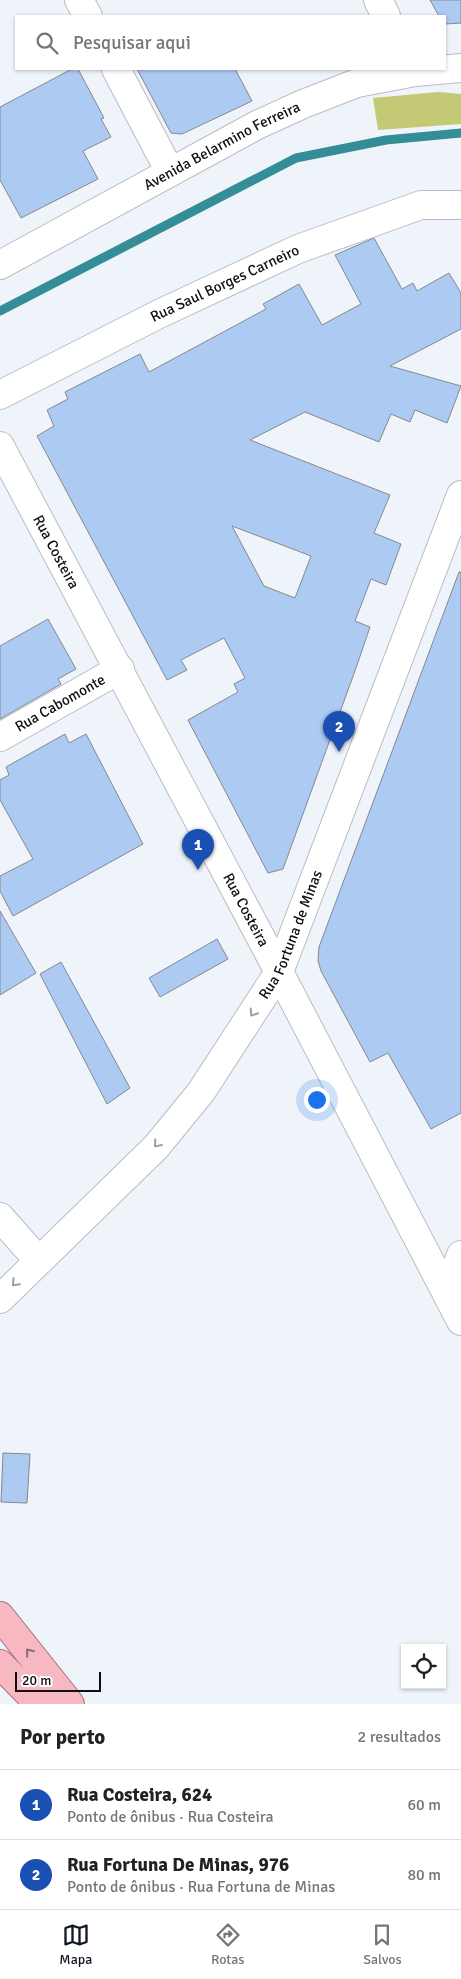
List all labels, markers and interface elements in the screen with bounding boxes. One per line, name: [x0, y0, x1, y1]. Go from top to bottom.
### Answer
search box: [15, 15, 446, 70]
icon: search: [33, 29, 61, 57]
text: Pesquisar aqui: [73, 31, 191, 55]
street label: Avenida Belarmino Ferreira: [141, 98, 303, 194]
street label: Rua Saul Borges Carneiro: [147, 241, 302, 326]
street label: Rua Costeira: [29, 512, 83, 592]
street label: Rua Cabomonte: [12, 670, 108, 736]
pin: 2: [323, 711, 355, 752]
pin: 1: [182, 829, 214, 870]
street label: Rua Fortuna de Minas: [255, 867, 326, 1002]
street label: Rua Costeira: [219, 870, 273, 950]
one-way arrow: [250, 1008, 259, 1017]
your location: [304, 1087, 330, 1113]
one-way arrow: [154, 1139, 163, 1148]
one-way arrow: [12, 1278, 21, 1287]
map controls: [401, 1644, 446, 1689]
button: locate: [401, 1644, 446, 1689]
one-way arrow: [26, 1649, 35, 1658]
scale bar: [15, 1669, 101, 1692]
text: 20 m: [22, 1672, 51, 1689]
text: Por perto: [20, 1724, 105, 1750]
text: 2 resultados: [358, 1727, 441, 1747]
text: Rua Costeira, 624: [67, 1783, 212, 1807]
text: 1: [32, 1795, 40, 1815]
text: 60 m: [407, 1795, 441, 1815]
text: Ponto de ônibus · Rua Costeira: [67, 1807, 274, 1827]
text: Rua Fortuna De Minas, 976: [67, 1853, 289, 1877]
text: 2: [32, 1865, 40, 1885]
text: 80 m: [407, 1865, 441, 1885]
text: Ponto de ônibus · Rua Fortuna de Minas: [67, 1877, 335, 1897]
tab: Mapa: [59, 1921, 92, 1968]
tab: Rotas: [211, 1921, 244, 1968]
tab: Salvos: [363, 1921, 402, 1968]

